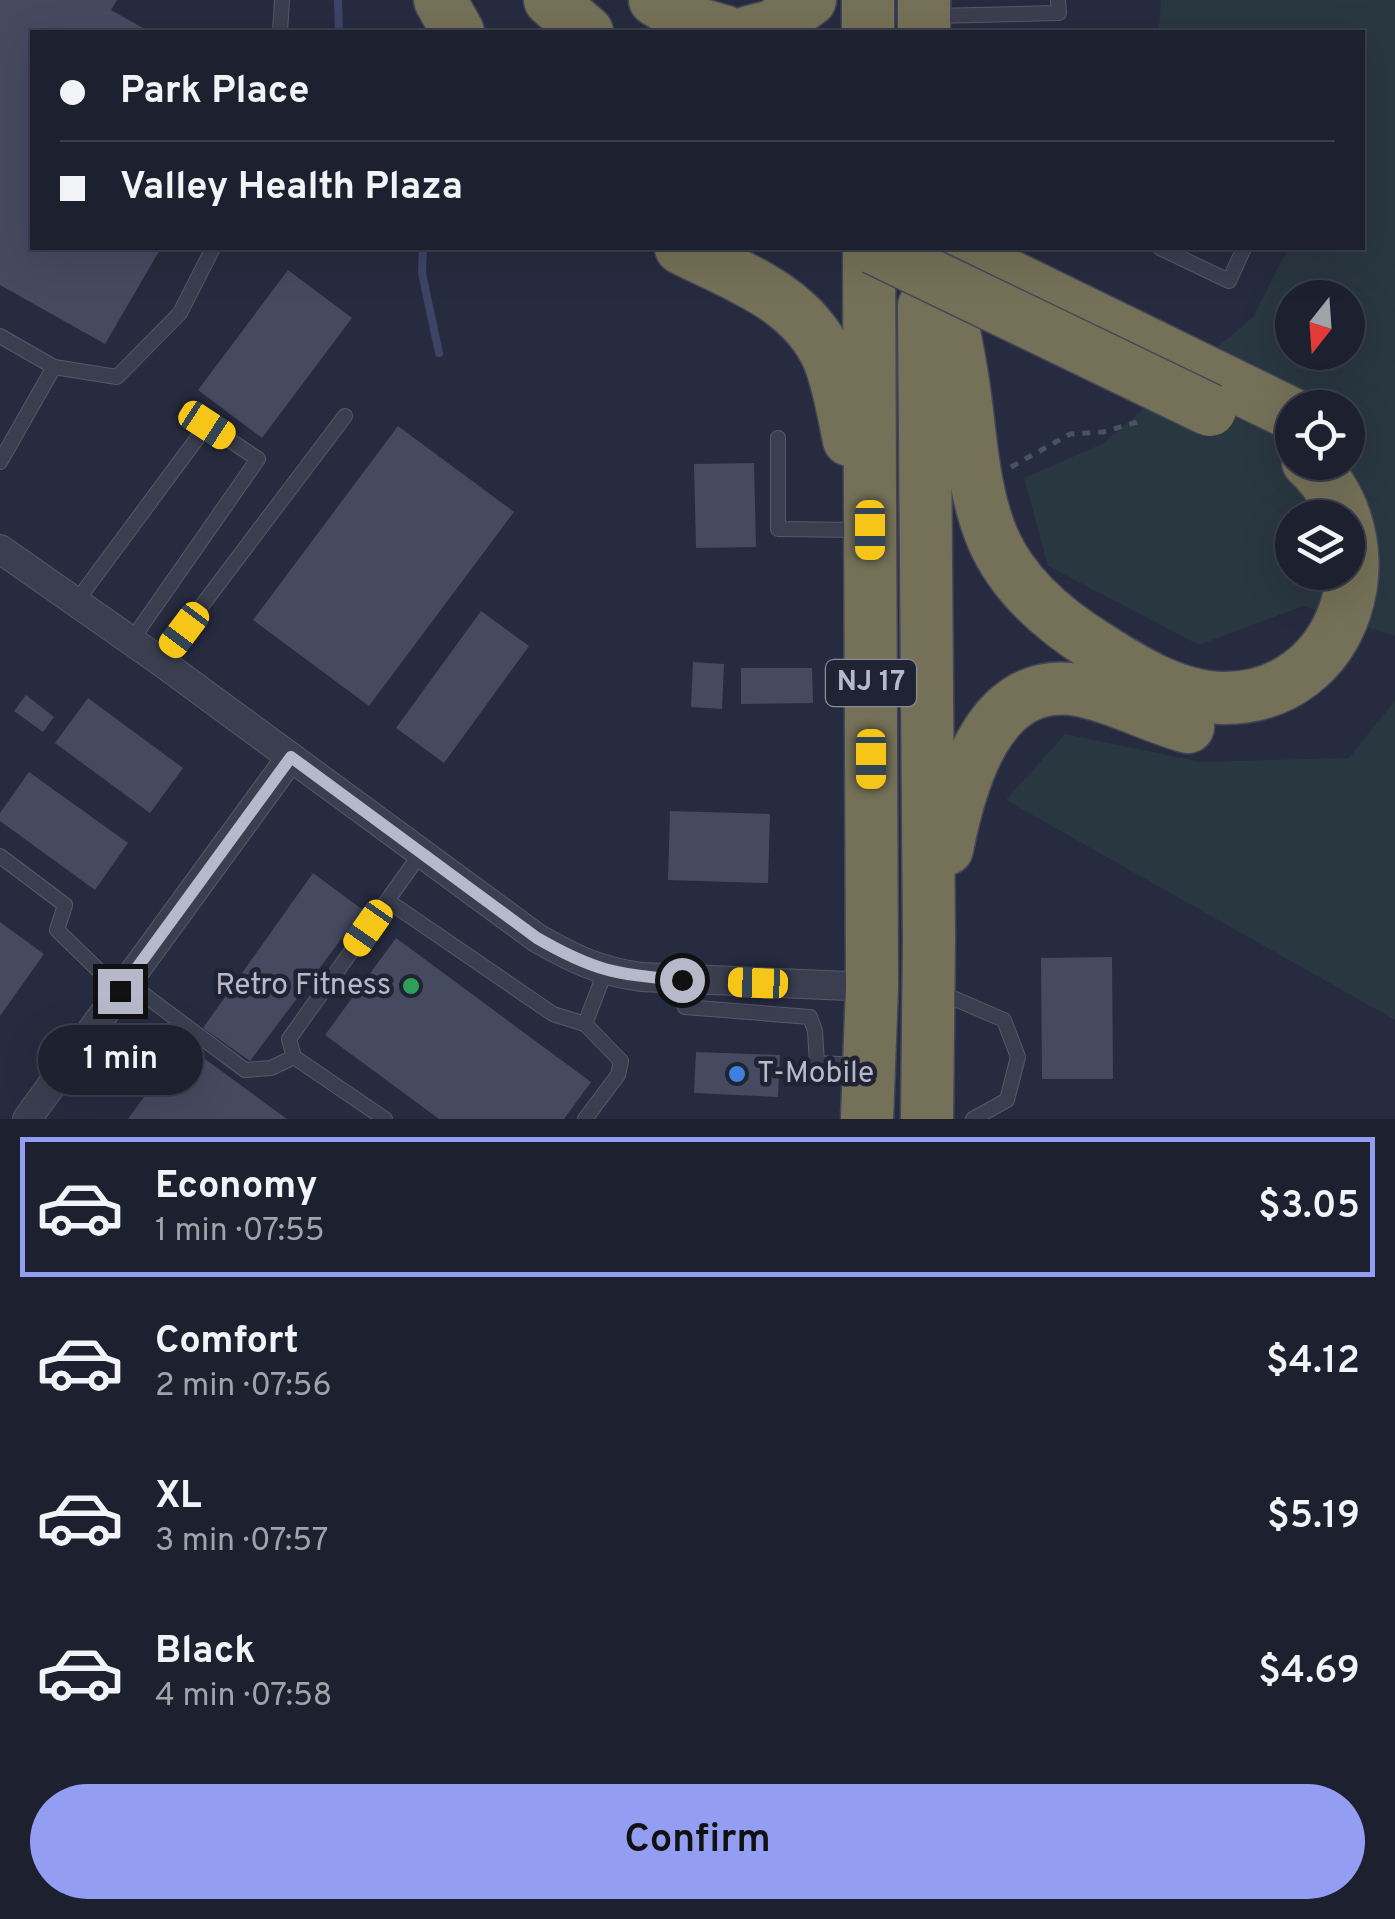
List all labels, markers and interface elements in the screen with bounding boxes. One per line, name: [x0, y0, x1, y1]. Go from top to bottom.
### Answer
text: Park Place: [120, 68, 310, 117]
text: Valley Health Plaza: [120, 164, 463, 213]
north arrow: [1275, 280, 1365, 370]
map controls: [1275, 280, 1365, 590]
button: locate: [1275, 390, 1365, 480]
car: [174, 396, 240, 454]
car: [855, 500, 885, 560]
button: layers: [1275, 500, 1365, 590]
car: [154, 597, 214, 663]
road number: NJ 17: [826, 660, 916, 706]
car: [856, 729, 886, 789]
car: [339, 895, 397, 961]
route start: [660, 958, 705, 1003]
car: [727, 967, 789, 999]
place label: Retro Fitness: [215, 968, 391, 1005]
route end: [98, 969, 143, 1014]
marker: Retro Fitness: [400, 975, 422, 997]
callout: 1 min: [38, 1026, 202, 1096]
text: 1 min: [83, 1040, 158, 1080]
place label: T-Mobile: [757, 1056, 874, 1093]
marker: T-Mobile: [726, 1063, 748, 1085]
icon: car: [35, 1162, 125, 1252]
text: Economy: [155, 1163, 317, 1212]
text: $3.05: [1258, 1183, 1360, 1232]
text: 1 min · 07:55: [155, 1212, 325, 1252]
icon: car: [35, 1317, 125, 1407]
text: Comfort: [155, 1318, 299, 1367]
text: $4.12: [1266, 1338, 1360, 1387]
text: 2 min · 07:56: [155, 1367, 332, 1407]
icon: car: [35, 1472, 125, 1562]
text: XL: [155, 1473, 202, 1522]
text: $5.19: [1267, 1493, 1360, 1542]
text: 3 min · 07:57: [155, 1522, 329, 1562]
icon: car: [35, 1627, 125, 1717]
text: Black: [155, 1628, 255, 1677]
text: $4.69: [1258, 1648, 1360, 1697]
text: 4 min · 07:58: [155, 1677, 332, 1717]
button: Confirm: [30, 1784, 1365, 1899]

